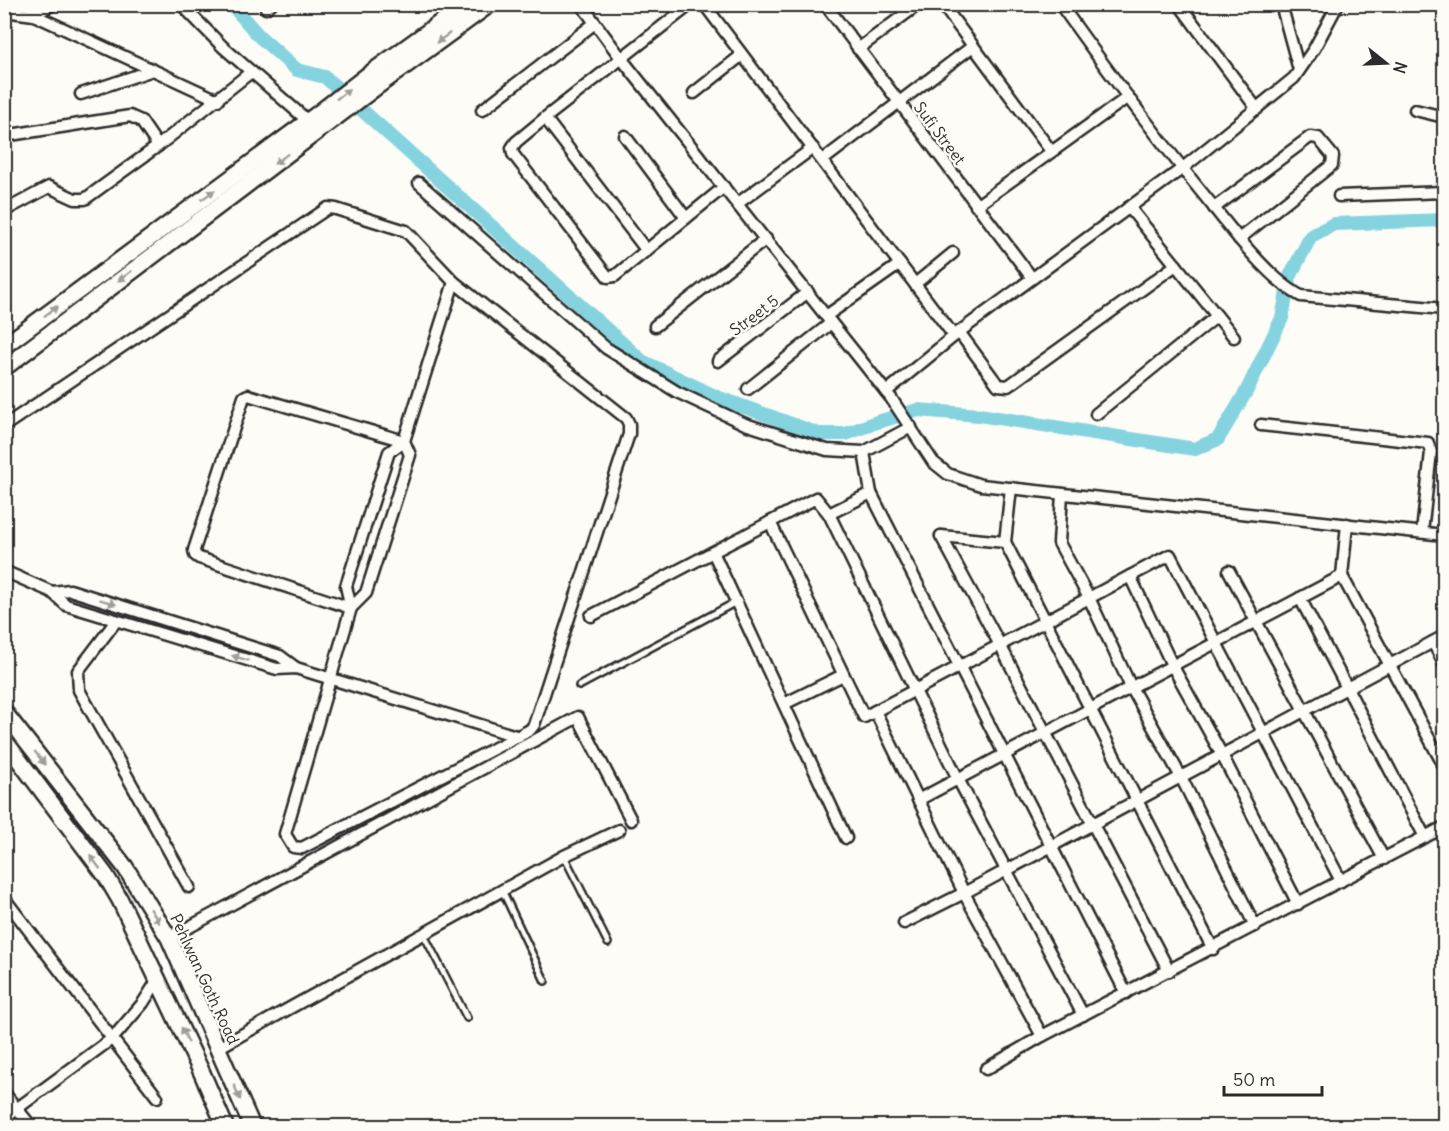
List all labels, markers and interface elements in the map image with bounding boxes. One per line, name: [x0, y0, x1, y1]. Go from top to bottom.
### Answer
one-way arrow: [435, 32, 450, 44]
north arrow: [1356, 33, 1416, 93]
text: N: [1389, 59, 1411, 76]
one-way arrow: [336, 89, 351, 101]
street label: Sufi Street: [910, 98, 970, 169]
one-way arrow: [273, 152, 288, 164]
one-way arrow: [199, 189, 215, 201]
one-way arrow: [118, 270, 133, 282]
street label: Street 5: [726, 290, 782, 340]
one-way arrow: [44, 306, 59, 318]
one-way arrow: [99, 598, 117, 607]
one-way arrow: [230, 653, 248, 662]
one-way arrow: [34, 750, 47, 766]
one-way arrow: [90, 854, 102, 869]
one-way arrow: [149, 908, 160, 924]
street label: Pehlwan Goth Road: [166, 911, 244, 1047]
one-way arrow: [180, 1026, 189, 1043]
scale bar: [1224, 1059, 1322, 1097]
text: 50 m: [1233, 1068, 1275, 1091]
one-way arrow: [233, 1083, 242, 1101]

